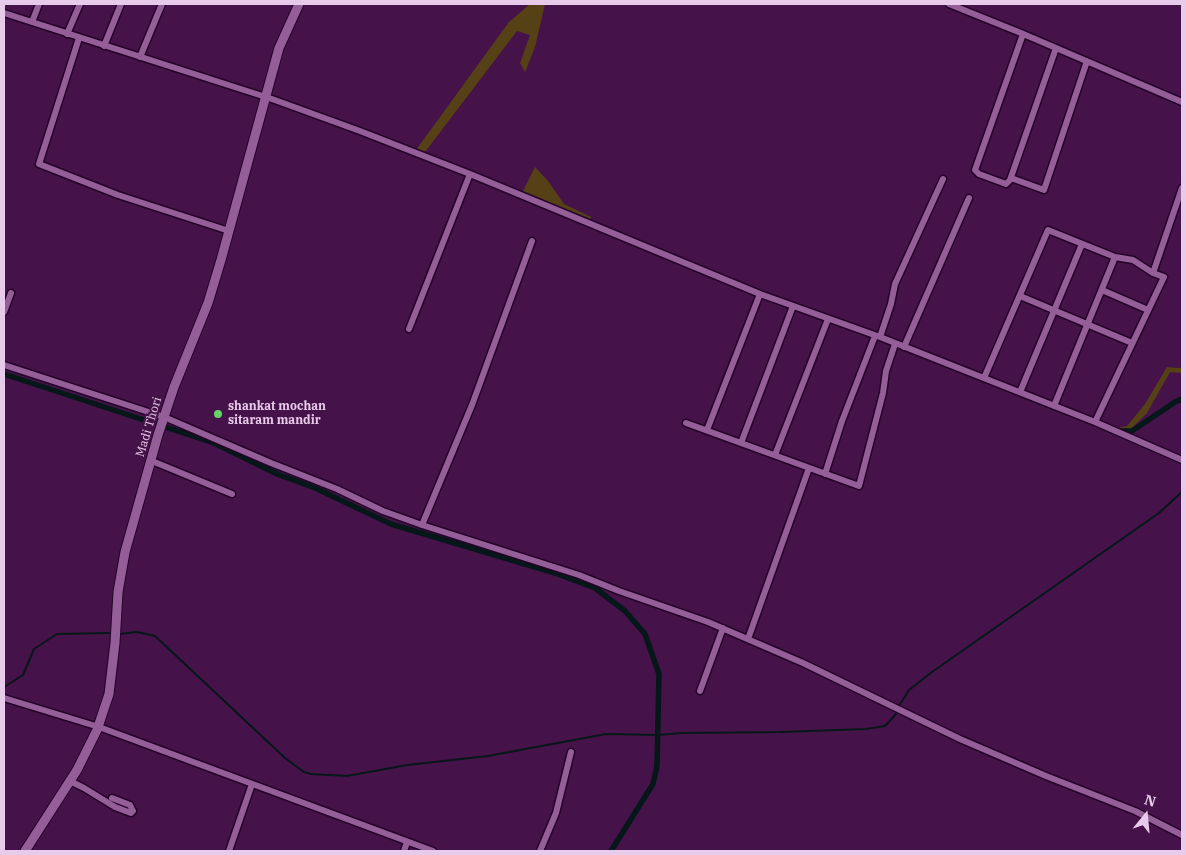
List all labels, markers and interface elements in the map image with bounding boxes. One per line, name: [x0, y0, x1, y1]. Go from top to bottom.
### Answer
street label: Madi Thori: [133, 395, 165, 459]
place label: shankat mochan sitaram mandir: [228, 400, 326, 428]
marker: shankat mochan sitaram mandir: [212, 408, 224, 420]
north arrow: [1121, 790, 1171, 840]
text: N: [1142, 790, 1158, 811]

